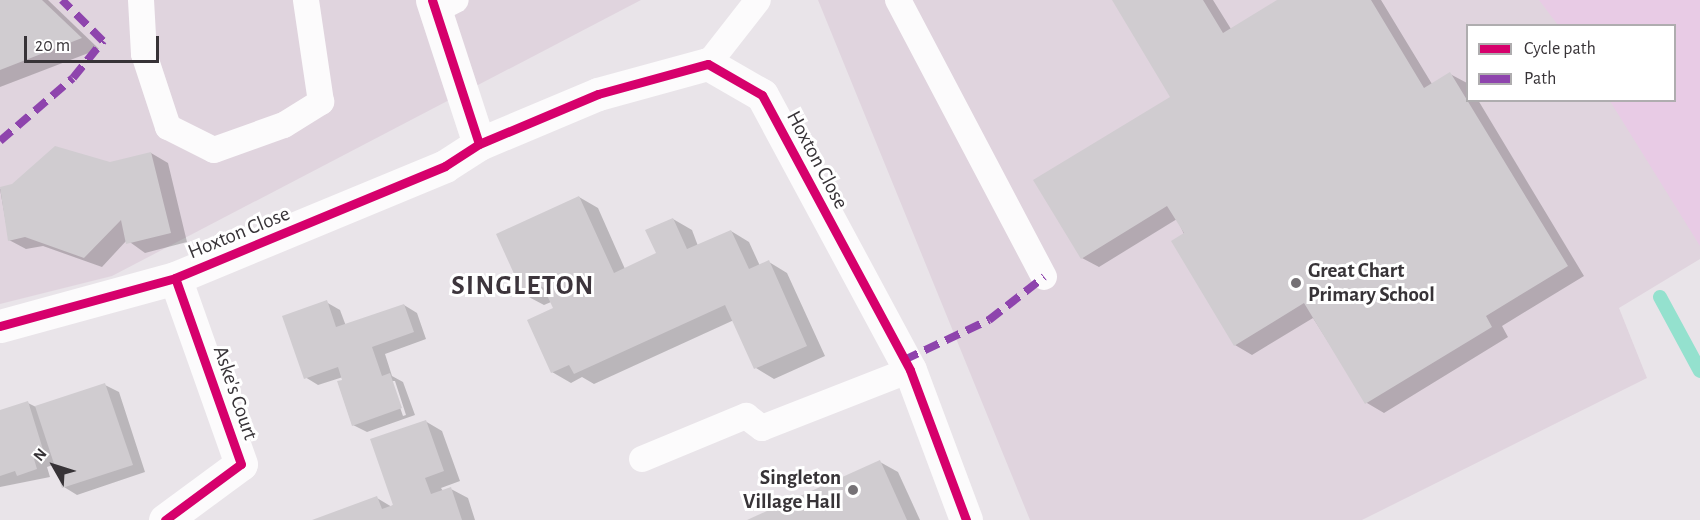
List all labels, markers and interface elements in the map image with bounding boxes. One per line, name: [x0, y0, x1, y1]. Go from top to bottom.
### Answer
scale bar: [27, 24, 162, 62]
legend: [1466, 24, 1676, 102]
text: 20 m: [35, 37, 70, 55]
text: Cycle path: [1524, 40, 1596, 58]
text: Path: [1524, 70, 1556, 88]
street label: Hoxton Close: [781, 107, 853, 213]
street label: Hoxton Close: [184, 201, 294, 265]
place label: Great Chart Primary School: [1308, 258, 1435, 308]
district label: SINGLETON: [451, 270, 595, 302]
marker: Great Chart Primary School: [1289, 276, 1303, 290]
street label: Aske's Court: [207, 343, 263, 443]
north arrow: [24, 436, 84, 496]
text: N: [30, 445, 50, 464]
place label: Singleton Village Hall: [743, 465, 841, 515]
marker: Singleton Village Hall: [846, 483, 860, 497]

